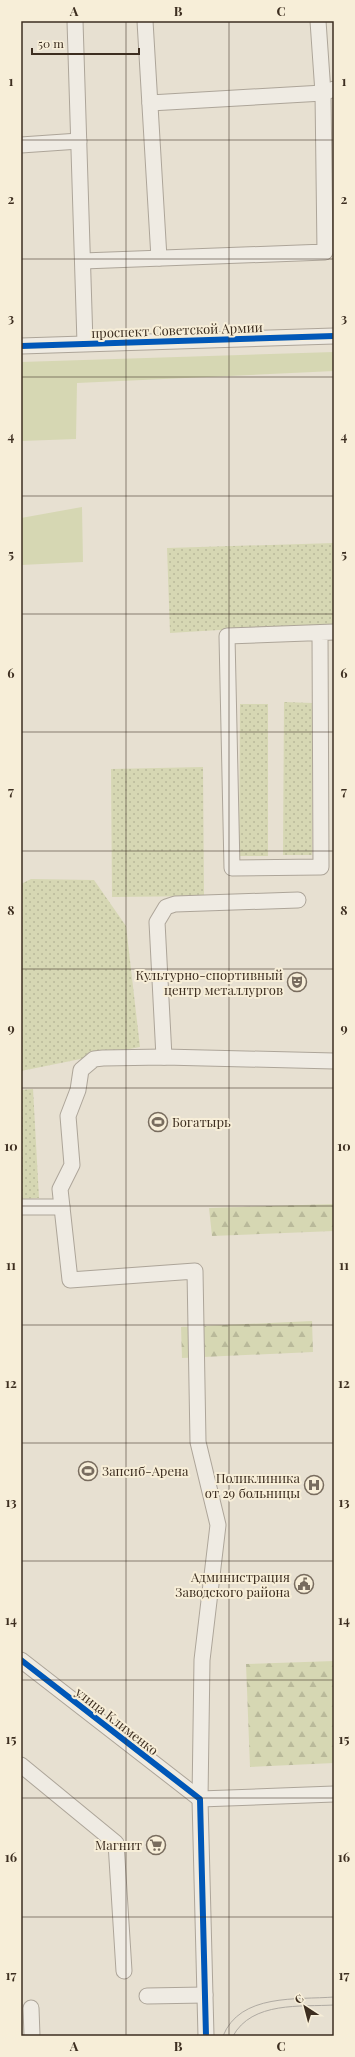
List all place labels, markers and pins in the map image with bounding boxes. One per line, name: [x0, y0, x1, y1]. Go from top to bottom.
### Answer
place label: Культурно-спортивный центр металлургов: [136, 966, 283, 998]
theatre icon: Культурно-спортивный центр металлургов: [286, 971, 308, 993]
sports icon: Богатырь: [147, 1111, 169, 1133]
place label: Богатырь: [172, 1113, 231, 1130]
sports icon: Запсиб-Арена: [77, 1460, 99, 1482]
place label: Запсиб-Арена: [102, 1462, 189, 1479]
place label: Поликлиника от 29 больницы: [205, 1469, 301, 1501]
hospital icon: Поликлиника от 29 больницы: [303, 1474, 325, 1496]
place label: Администрация Заводского района: [175, 1568, 291, 1600]
public building icon: Администрация Заводского района: [293, 1573, 315, 1595]
supermarket icon: Магнит: [145, 1834, 167, 1856]
place label: Магнит: [95, 1836, 142, 1853]

